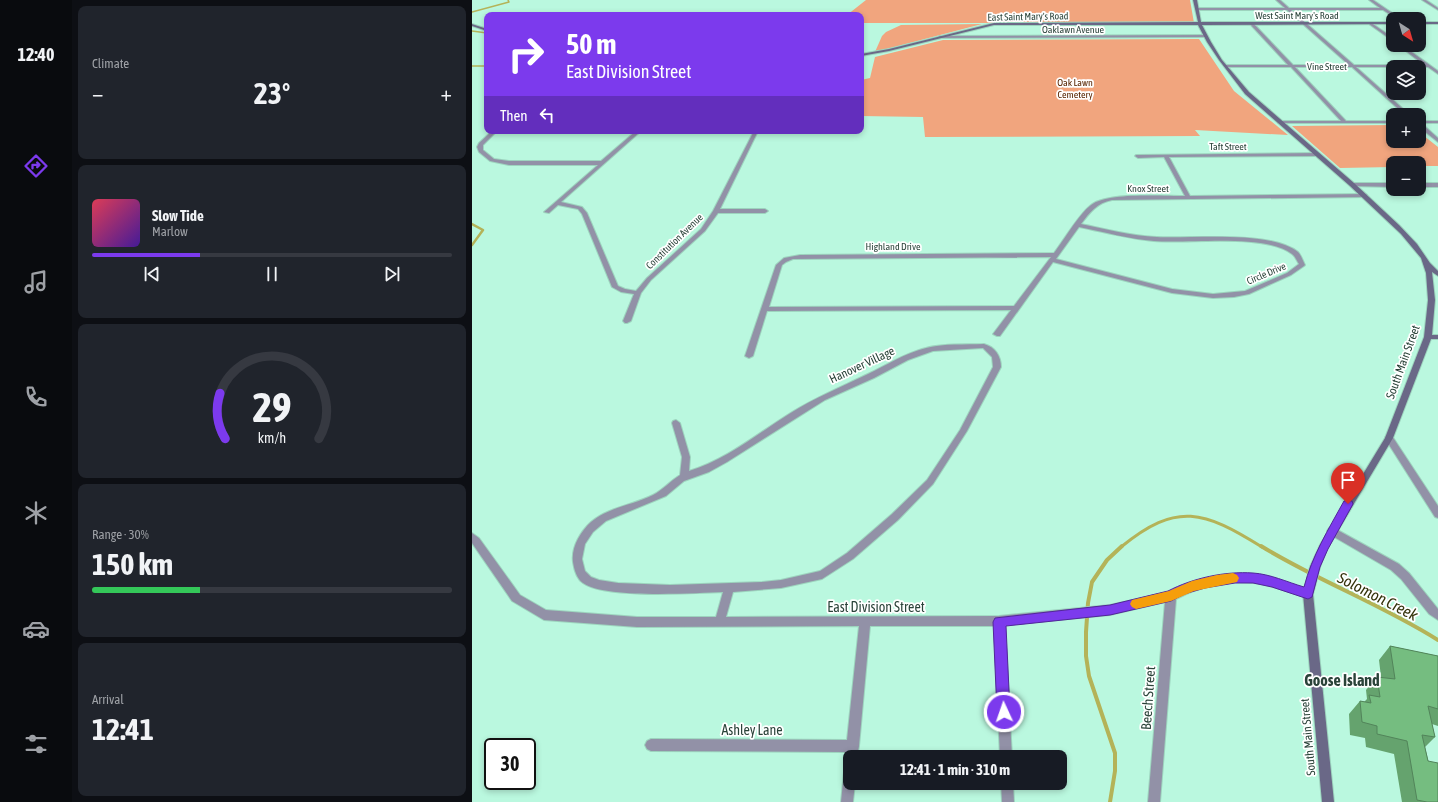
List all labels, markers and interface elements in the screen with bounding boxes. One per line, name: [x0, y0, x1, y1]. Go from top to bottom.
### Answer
street label: East Saint Mary's Road: [987, 10, 1069, 23]
street label: West Saint Mary's Road: [1255, 10, 1339, 21]
north arrow: [1386, 12, 1426, 52]
map controls: [1386, 12, 1426, 196]
street label: Oaklawn Avenue: [1042, 24, 1104, 35]
icon: right: [500, 28, 552, 80]
text: 50 m: [566, 28, 616, 60]
text: 12:40: [17, 44, 55, 65]
text: Climate: [92, 56, 129, 71]
button: layers: [1386, 60, 1426, 100]
text: East Division Street: [566, 61, 691, 82]
street label: Vine Street: [1307, 61, 1347, 72]
text: 23°: [254, 76, 290, 110]
park label: Oak Lawn Cemetery: [1057, 77, 1093, 100]
text: −: [92, 80, 103, 106]
text: +: [441, 80, 452, 106]
icon: left: [536, 104, 558, 126]
text: Then: [500, 107, 528, 124]
button: +: [1386, 108, 1426, 148]
street label: Taft Street: [1209, 141, 1247, 152]
icon: directions: [22, 152, 50, 180]
button: −: [1386, 156, 1426, 196]
street label: Knox Street: [1127, 183, 1169, 194]
text: Slow Tide: [152, 207, 204, 224]
street label: Constitution Avenue: [644, 211, 705, 271]
text: Marlow: [152, 224, 188, 239]
street label: Highland Drive: [866, 241, 921, 252]
street label: Circle Drive: [1245, 260, 1288, 287]
icon: previous: [141, 263, 163, 285]
icon: pause: [261, 263, 283, 285]
icon: next: [381, 263, 403, 285]
icon: music: [22, 268, 50, 296]
street label: South Main Street: [1383, 323, 1423, 401]
street label: Hanover Village: [827, 344, 897, 386]
icon: phone: [22, 383, 50, 411]
text: 29: [252, 383, 292, 431]
text: km/h: [258, 430, 286, 446]
pin: [1331, 463, 1365, 504]
icon: arrive: [1337, 469, 1359, 491]
icon: climate: [22, 499, 50, 527]
text: Range · 30%: [92, 527, 149, 542]
text: 150 km: [92, 547, 173, 581]
water label: Solomon Creek: [1334, 568, 1422, 624]
street label: East Division Street: [827, 599, 925, 615]
icon: car: [22, 615, 50, 643]
street label: Beech Street: [1138, 666, 1158, 730]
district label: Goose Island: [1304, 671, 1380, 689]
position arrow: [983, 691, 1025, 733]
text: Arrival: [92, 692, 124, 707]
street label: South Main Street: [1298, 697, 1318, 776]
text: 12:41: [92, 712, 154, 746]
street label: Ashley Lane: [721, 722, 783, 738]
icon: filters: [22, 730, 50, 758]
speed limit sign: 30: [484, 738, 536, 790]
text: 12:41 · 1 min · 310 m: [900, 761, 1010, 778]

